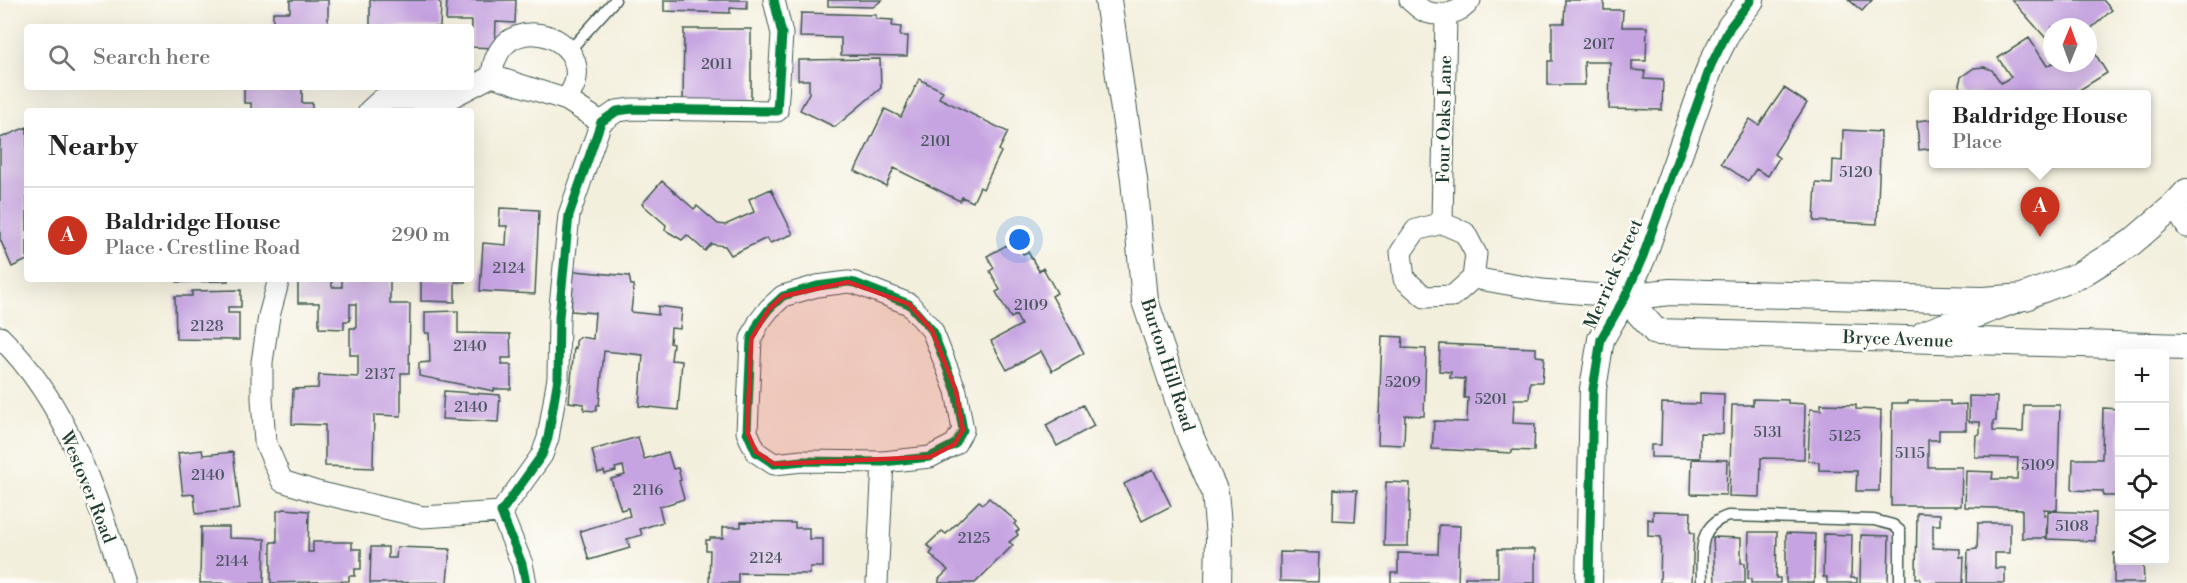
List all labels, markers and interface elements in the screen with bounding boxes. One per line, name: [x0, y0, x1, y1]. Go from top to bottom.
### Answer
north arrow: [2043, 18, 2097, 72]
search box: [24, 24, 474, 90]
house number: 2017: [1583, 35, 1615, 54]
icon: search: [45, 41, 78, 74]
text: Search here: [93, 44, 210, 71]
house number: 2011: [701, 55, 733, 74]
street label: Four Oaks Lane: [1432, 55, 1457, 183]
popup: [1929, 90, 2151, 168]
text: Baldridge House: [1952, 103, 2128, 130]
text: Place: [1952, 130, 2002, 155]
text: Nearby: [48, 131, 138, 163]
house number: 2101: [921, 132, 952, 151]
house number: 5120: [1839, 163, 1873, 182]
pin: A: [2020, 188, 2060, 237]
text: Baldridge House: [105, 209, 281, 236]
street label: Merrick Street: [1579, 215, 1648, 333]
text: A: [60, 223, 75, 248]
text: 290 m: [392, 223, 450, 248]
your location: [1005, 225, 1034, 254]
text: Place · Crestline Road: [105, 236, 300, 261]
house number: 2124: [492, 259, 526, 278]
street label: Burton Hill Road: [1135, 295, 1200, 435]
house number: 2109: [1014, 296, 1048, 315]
house number: 2128: [190, 317, 224, 336]
street label: Bryce Avenue: [1841, 326, 1954, 353]
house number: 2140: [453, 337, 487, 356]
map controls: [2115, 349, 2169, 565]
button: +: [2115, 349, 2169, 403]
house number: 2137: [365, 365, 396, 384]
house number: 5209: [1385, 373, 1421, 392]
house number: 5201: [1475, 390, 1508, 409]
house number: 2140: [454, 398, 488, 417]
button: −: [2115, 403, 2169, 457]
house number: 5131: [1753, 423, 1783, 442]
street label: Westover Road: [54, 427, 121, 547]
house number: 5125: [1829, 427, 1861, 446]
house number: 5115: [1895, 444, 1925, 463]
house number: 5109: [2021, 456, 2055, 475]
button: locate: [2115, 457, 2169, 511]
house number: 2140: [191, 466, 225, 485]
house number: 2116: [633, 481, 663, 500]
button: layers: [2115, 511, 2169, 565]
house number: 5108: [2055, 517, 2089, 536]
house number: 2125: [958, 529, 990, 548]
house number: 2124: [749, 549, 783, 568]
house number: 2144: [216, 552, 248, 571]

